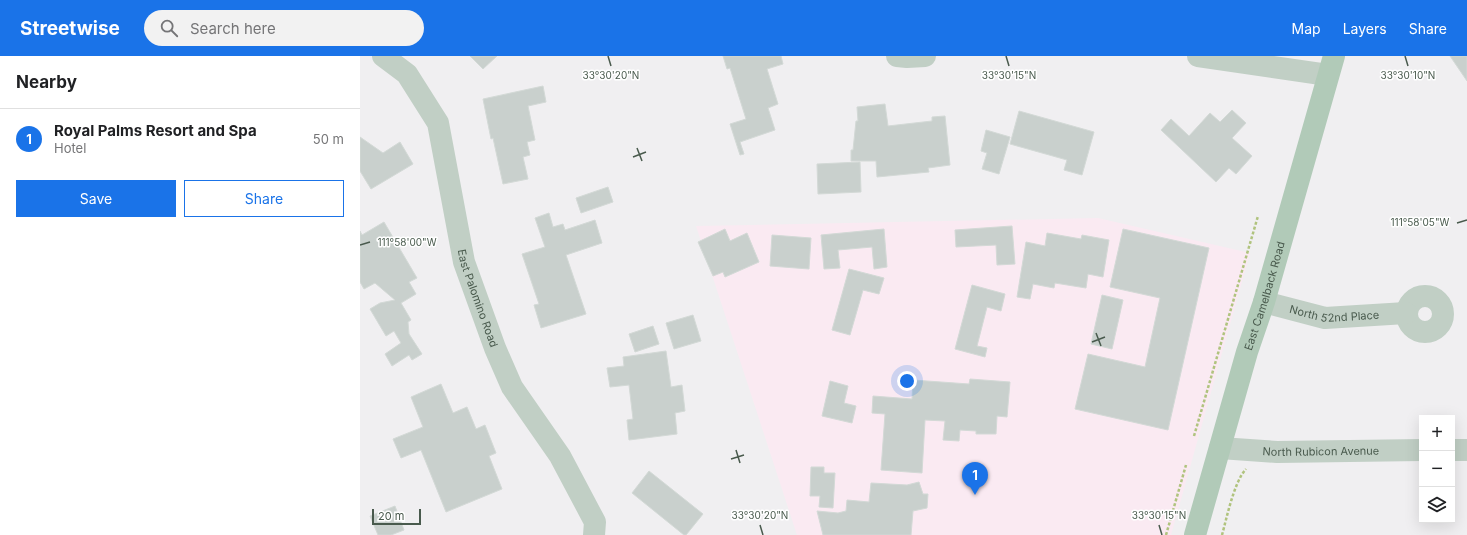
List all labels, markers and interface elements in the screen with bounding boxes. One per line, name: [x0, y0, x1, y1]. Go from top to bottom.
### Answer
search box: [144, 10, 424, 46]
text: Streetwise: [20, 17, 120, 40]
icon: search: [158, 17, 180, 39]
text: Search here: [190, 19, 276, 38]
text: Map: [1292, 20, 1321, 37]
text: Layers: [1343, 20, 1387, 37]
text: Share: [1409, 20, 1447, 37]
text: 33°30'20"N: [583, 69, 639, 81]
text: 33°30'15"N: [982, 69, 1036, 81]
text: 33°30'10"N: [1381, 69, 1435, 81]
text: Nearby: [16, 72, 77, 92]
text: Royal Palms Resort and Spa: [54, 121, 257, 140]
text: 1: [26, 131, 32, 147]
text: 50 m: [313, 131, 344, 147]
text: Hotel: [54, 140, 86, 156]
button: Save: [16, 180, 176, 217]
button: Share: [184, 180, 344, 217]
text: 111°58'05"W: [1391, 216, 1450, 228]
text: 111°58'00"W: [377, 236, 437, 248]
street label: East Camelback Road: [1241, 240, 1288, 352]
street label: East Palomino Road: [455, 248, 501, 349]
street label: North 52nd Place: [1288, 302, 1380, 326]
your location: [897, 371, 917, 391]
map controls: [1419, 415, 1455, 523]
button: +: [1419, 415, 1455, 451]
street label: North Rubicon Avenue: [1262, 444, 1379, 459]
button: −: [1419, 451, 1455, 487]
pin: 1: [962, 462, 988, 495]
button: layers: [1419, 487, 1455, 523]
scale bar: [372, 507, 421, 526]
text: 20 m: [378, 509, 404, 523]
text: 33°30'20"N: [732, 509, 788, 521]
text: 33°30'15"N: [1132, 509, 1186, 521]

